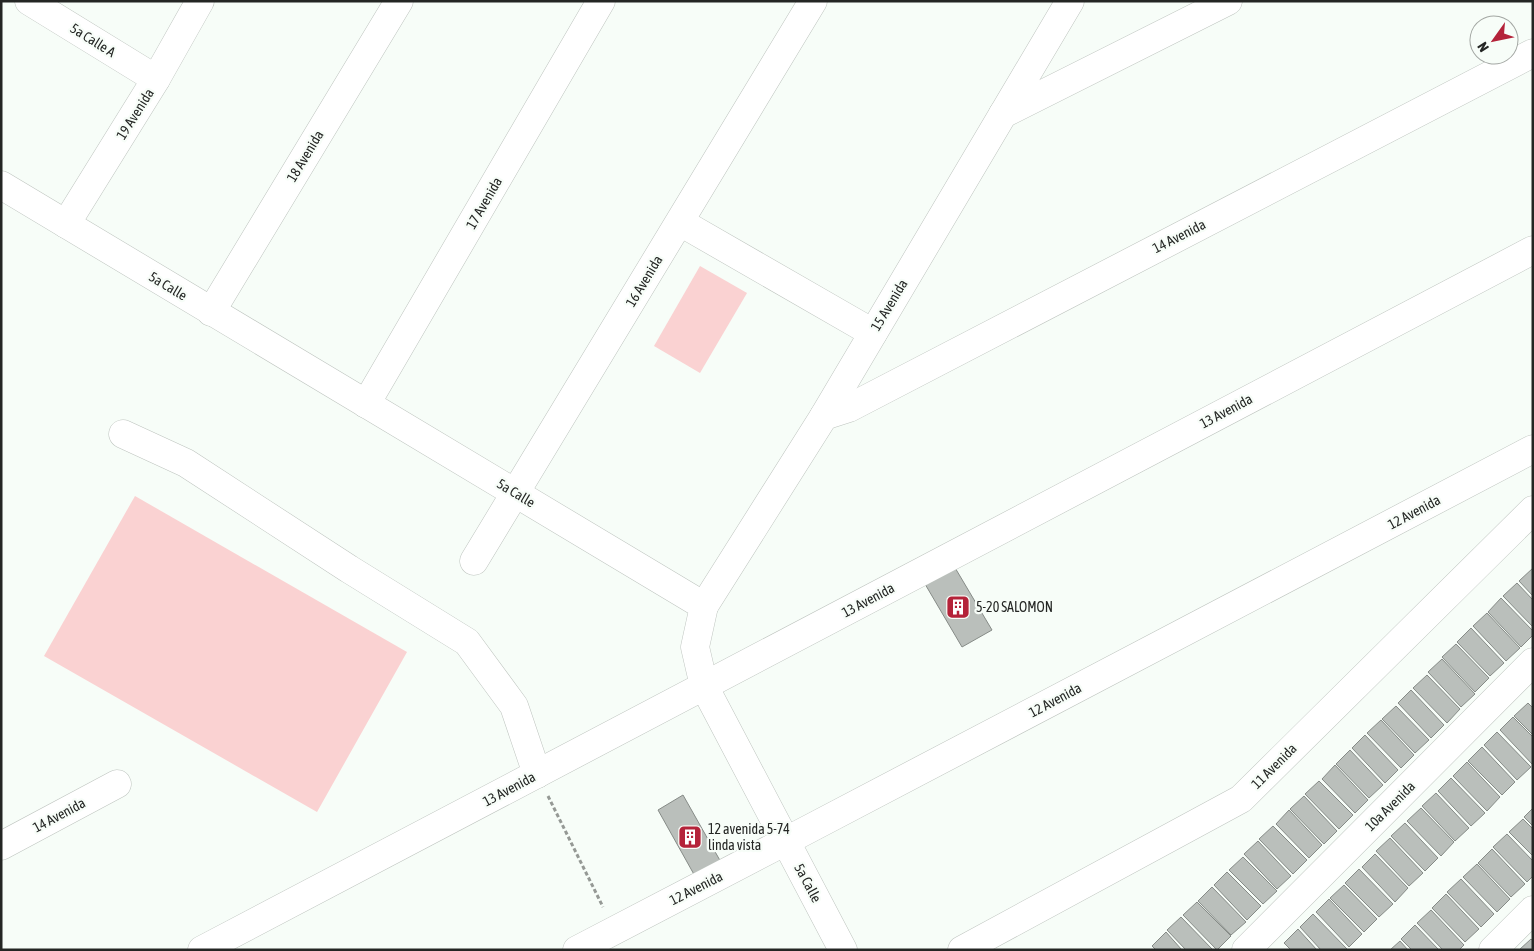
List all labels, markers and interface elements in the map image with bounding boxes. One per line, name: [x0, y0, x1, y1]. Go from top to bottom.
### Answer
north arrow: [1469, 15, 1519, 65]
street label: 5a Calle A: [67, 20, 119, 60]
text: N: [1474, 39, 1492, 55]
street label: 19 Avenida: [113, 86, 157, 142]
street label: 18 Avenida: [283, 127, 327, 185]
street label: 17 Avenida: [463, 174, 505, 232]
street label: 14 Avenida: [1150, 216, 1208, 256]
street label: 16 Avenida: [622, 252, 666, 310]
street label: 5a Calle: [146, 268, 190, 304]
street label: 15 Avenida: [867, 276, 911, 334]
street label: 13 Avenida: [1197, 391, 1255, 431]
street label: 5a Calle: [494, 475, 538, 511]
street label: 12 Avenida: [1385, 492, 1443, 532]
street label: 13 Avenida: [839, 580, 897, 620]
building icon: 5-20 SALOMON: [945, 594, 971, 620]
place label: 5-20 SALOMON: [976, 599, 1053, 615]
street label: 12 Avenida: [1026, 680, 1084, 720]
street label: 11 Avenida: [1248, 740, 1300, 792]
street label: 13 Avenida: [480, 769, 538, 809]
street label: 10a Avenida: [1362, 778, 1418, 834]
street label: 14 Avenida: [30, 795, 88, 835]
place label: 12 avenida 5-74 linda vista: [708, 821, 790, 853]
building icon: 12 avenida 5-74 linda vista: [677, 824, 703, 850]
street label: 5a Calle: [791, 861, 825, 905]
street label: 12 Avenida: [667, 868, 725, 908]

